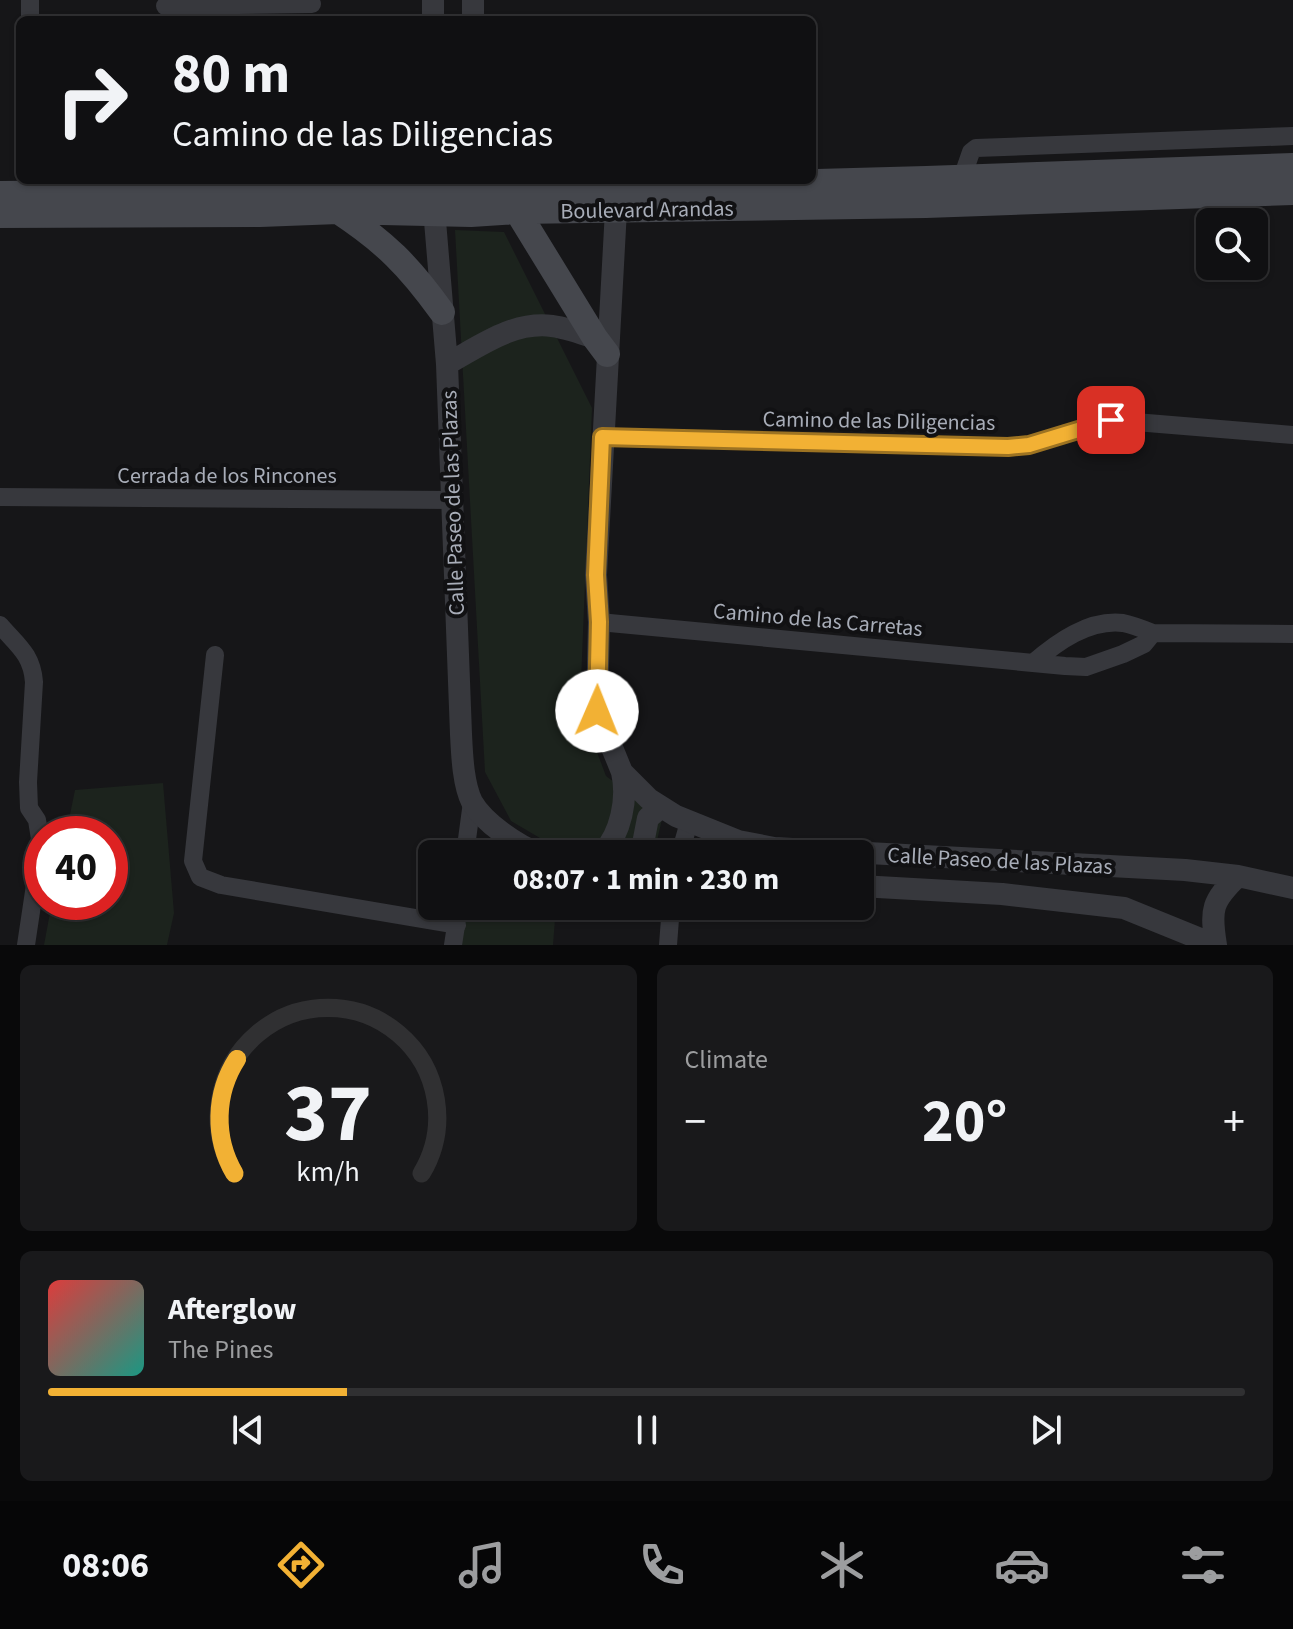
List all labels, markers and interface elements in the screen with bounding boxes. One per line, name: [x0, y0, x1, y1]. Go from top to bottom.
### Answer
text: 80 m: [172, 35, 290, 114]
icon: right: [40, 48, 144, 152]
text: Camino de las Diligencias: [172, 109, 553, 160]
street label: Boulevard Arandas: [560, 192, 734, 228]
map controls: [1196, 208, 1268, 280]
button: search: [1196, 208, 1268, 280]
pin: [1077, 386, 1145, 454]
street label: Calle Paseo de las Plazas: [433, 390, 473, 616]
icon: arrive: [1089, 398, 1133, 442]
street label: Camino de las Diligencias: [762, 403, 996, 439]
street label: Cerrada de los Rincones: [117, 460, 337, 492]
street label: Camino de las Carretas: [712, 595, 924, 645]
position arrow: [555, 669, 639, 753]
speed limit sign: 40: [24, 816, 128, 920]
street label: Calle Paseo de las Plazas: [887, 839, 1113, 883]
text: 08:07 · 1 min · 230 m: [513, 858, 779, 901]
text: Climate: [685, 1041, 768, 1078]
text: 37: [284, 1055, 372, 1173]
text: 20°: [922, 1080, 1007, 1165]
text: −: [685, 1091, 706, 1154]
text: +: [1223, 1091, 1245, 1154]
text: km/h: [297, 1152, 360, 1192]
text: Afterglow: [168, 1288, 296, 1331]
text: The Pines: [168, 1331, 273, 1368]
icon: previous: [226, 1408, 270, 1452]
icon: pause: [625, 1408, 669, 1452]
icon: next: [1024, 1408, 1068, 1452]
icon: directions: [273, 1537, 329, 1593]
icon: music: [454, 1537, 510, 1593]
icon: phone: [634, 1537, 690, 1593]
icon: climate: [814, 1537, 870, 1593]
icon: car: [994, 1537, 1050, 1593]
icon: filters: [1175, 1537, 1231, 1593]
text: 08:06: [62, 1540, 149, 1591]

